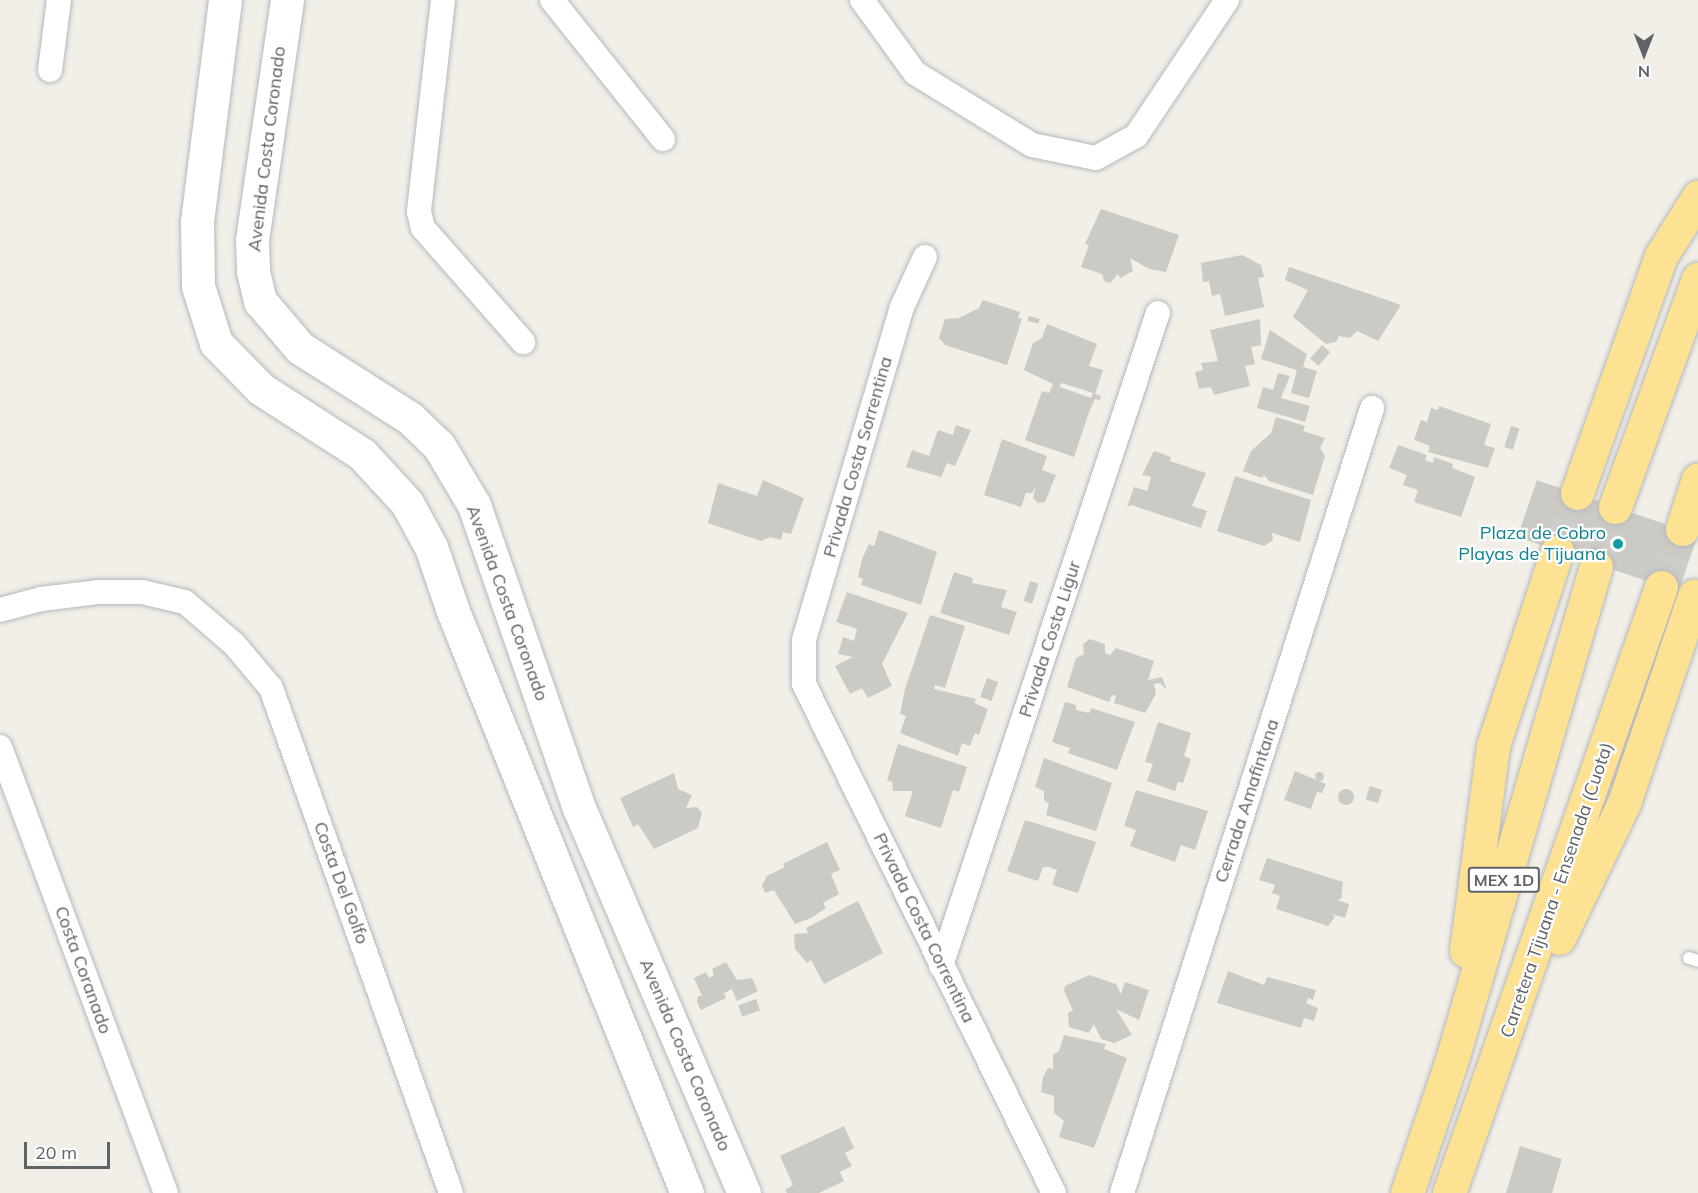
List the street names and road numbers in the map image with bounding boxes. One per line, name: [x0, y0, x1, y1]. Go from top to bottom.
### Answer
street label: Avenida Costa Coronado: [244, 45, 290, 253]
street label: Privada Costa Sorrentina: [819, 354, 897, 560]
street label: Avenida Costa Coronado: [461, 502, 553, 704]
street label: Privada Costa Ligur: [1014, 558, 1086, 720]
street label: Cerrada Amafintana: [1210, 716, 1284, 886]
street label: Carretera Tijuana - Ensenada (Cuota): [1496, 739, 1618, 1041]
street label: Costa Del Golfo: [309, 819, 373, 947]
street label: Privada Costa Correntina: [869, 830, 979, 1026]
road number: MEX 1D: [1466, 867, 1541, 893]
street label: Costa Coranado: [50, 903, 116, 1037]
street label: Avenida Costa Coronado: [635, 956, 735, 1154]

